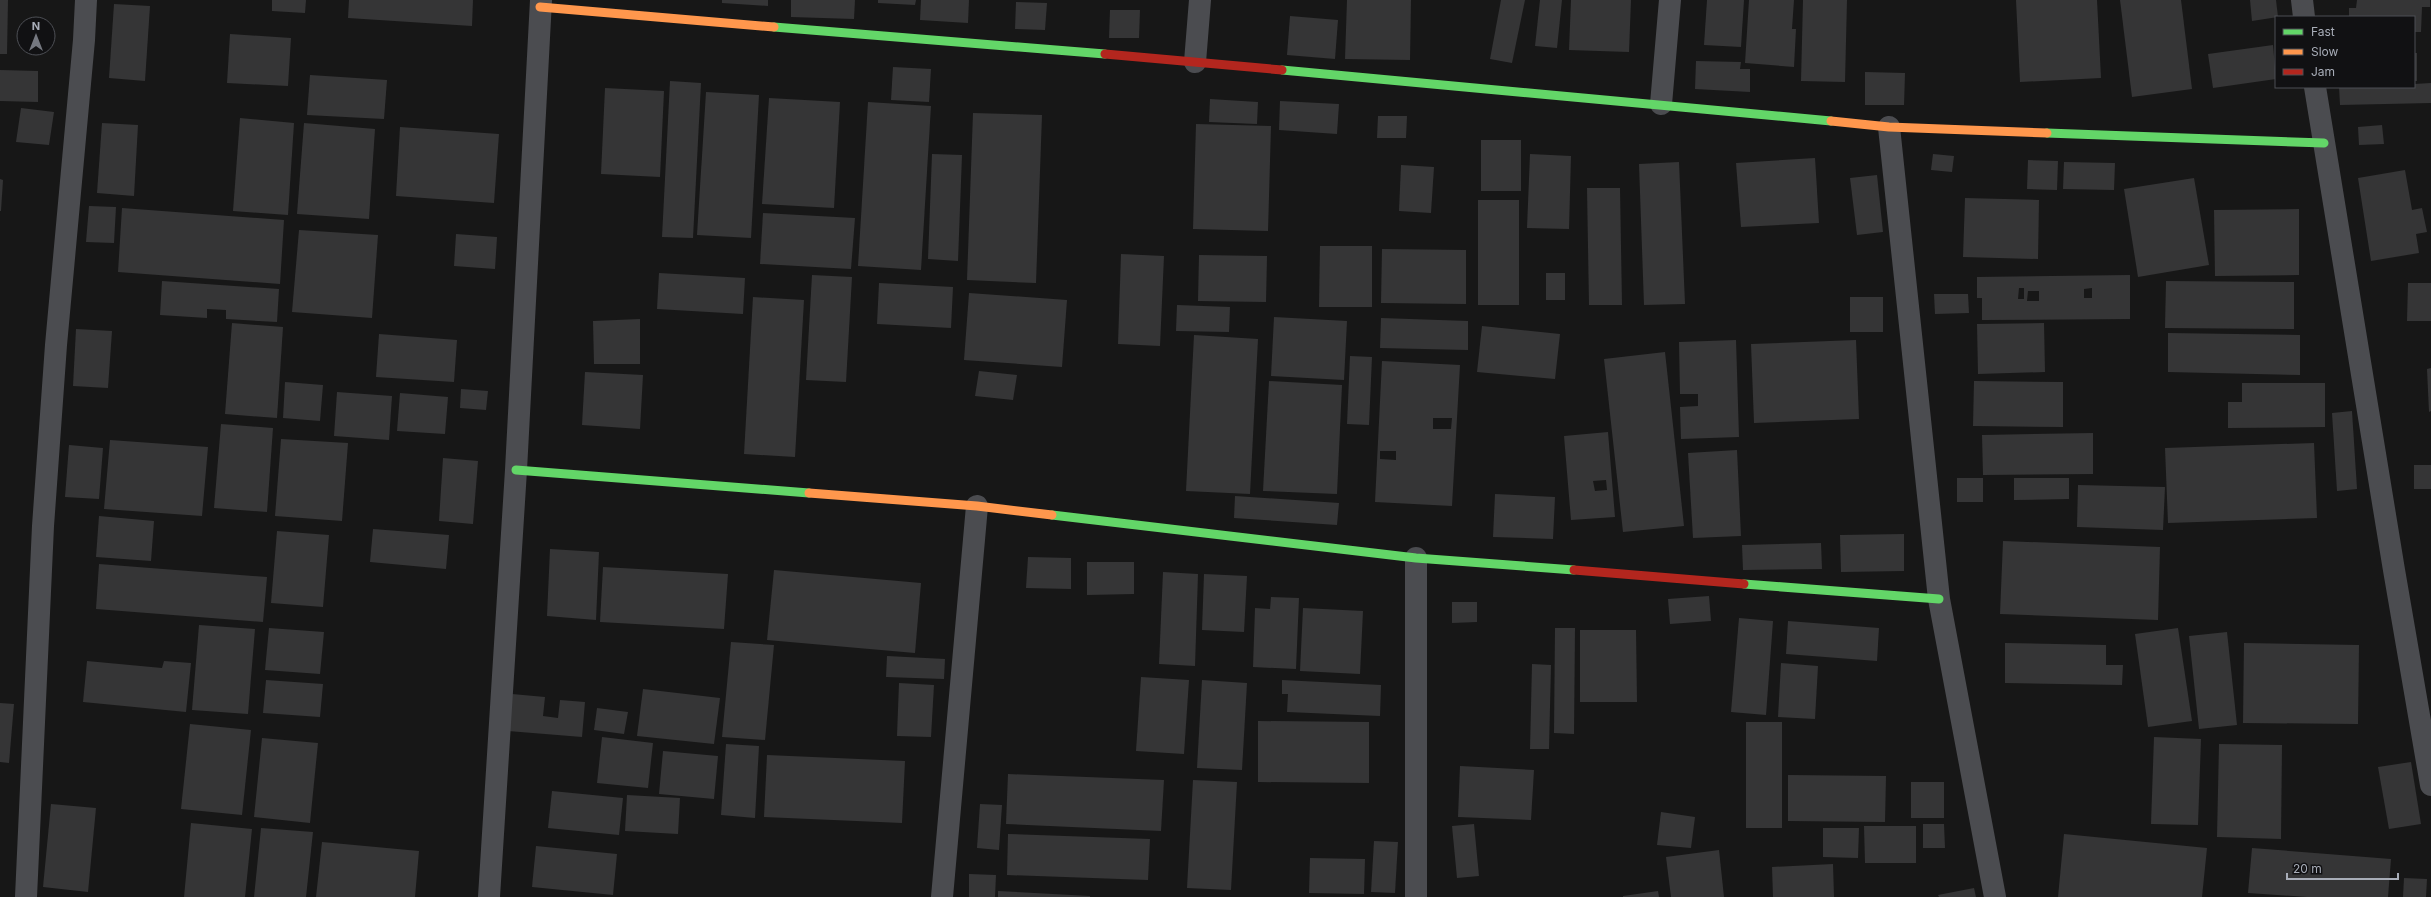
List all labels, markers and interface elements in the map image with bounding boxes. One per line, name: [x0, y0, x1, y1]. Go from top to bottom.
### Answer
north arrow: [16, 16, 56, 56]
legend: [2275, 16, 2415, 88]
text: N: [32, 19, 40, 33]
text: Fast: [2311, 24, 2335, 39]
text: Slow: [2311, 44, 2339, 59]
text: Jam: [2311, 64, 2335, 79]
scale bar: [2287, 855, 2398, 881]
text: 20 m: [2293, 861, 2322, 876]

